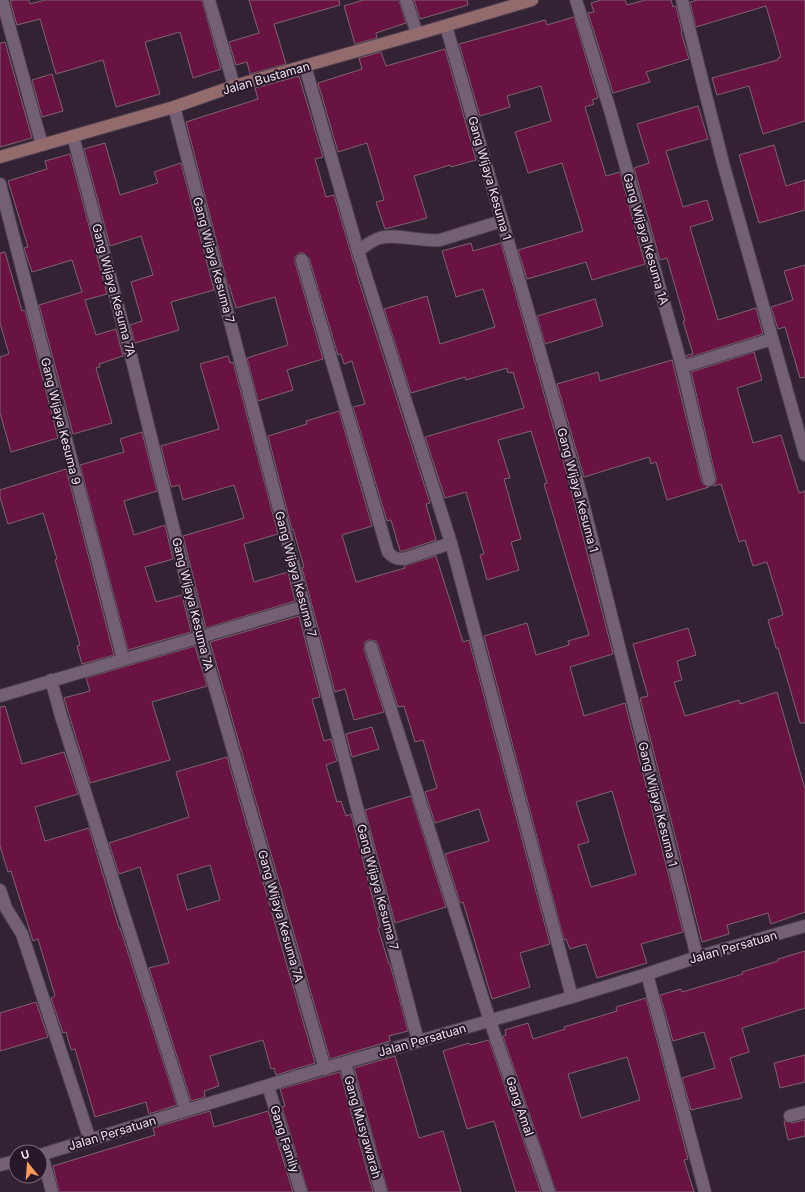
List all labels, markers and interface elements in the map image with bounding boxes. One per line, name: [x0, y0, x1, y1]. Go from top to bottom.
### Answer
street label: Jalan Bustaman: [221, 58, 311, 98]
street label: Gang Wijaya Kesuma 1: [465, 114, 515, 242]
street label: Gang Wijaya Kesuma 1A: [620, 171, 672, 307]
street label: Gang Wijaya Kesuma 7: [190, 195, 238, 325]
street label: Gang Wijaya Kesuma 7A: [89, 222, 139, 358]
street label: Gang Wijaya Kesuma 9: [38, 356, 84, 486]
street label: Gang Wijaya Kesuma 1: [554, 426, 602, 554]
street label: Gang Wijaya Kesuma 7: [272, 509, 320, 639]
street label: Gang Wijaya Kesuma 7A: [169, 536, 217, 672]
street label: Gang Wijaya Kesuma 1: [635, 740, 681, 868]
street label: Gang Wijaya Kesuma 7: [354, 822, 402, 952]
street label: Gang Wijaya Kesuma 7A: [255, 848, 307, 984]
street label: Jalan Persatuan: [687, 927, 779, 967]
street label: Jalan Persatuan: [376, 1020, 468, 1060]
street label: Gang Musyawarah: [341, 1074, 385, 1180]
street label: Gang Amal: [503, 1074, 537, 1138]
street label: Gang Family: [267, 1103, 303, 1175]
street label: Jalan Persatuan: [66, 1113, 158, 1153]
north arrow: [8, 1144, 48, 1184]
text: U: [19, 1147, 31, 1162]

